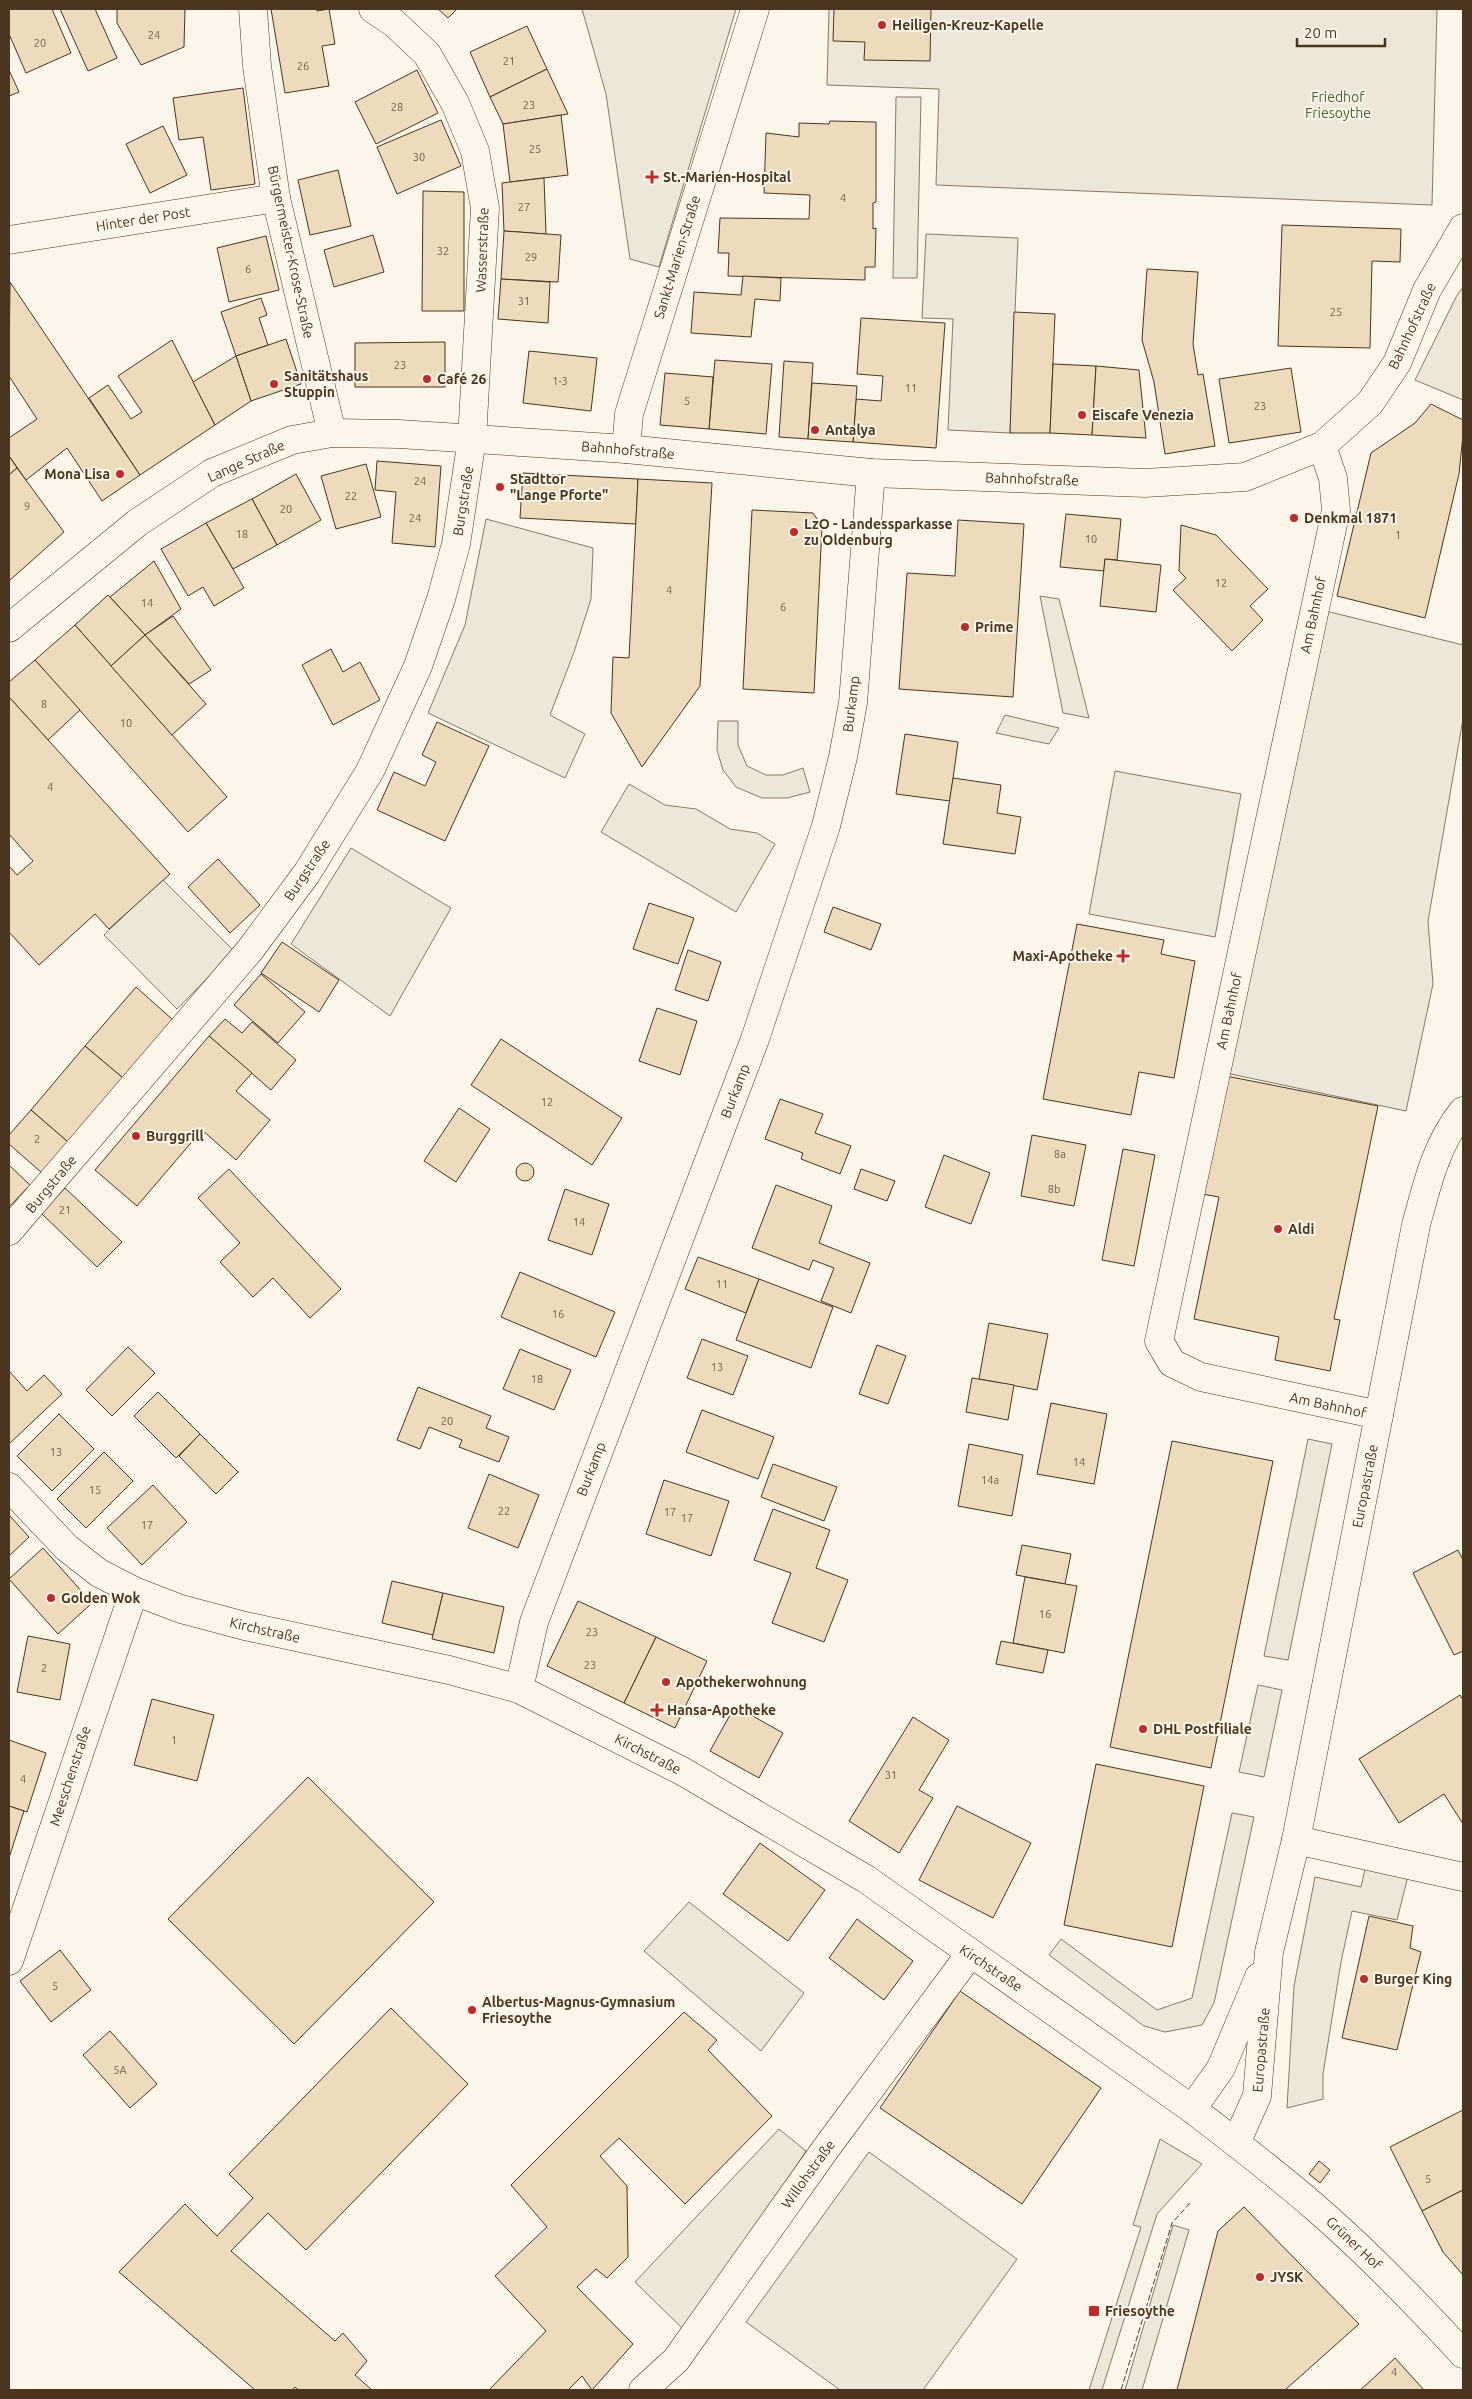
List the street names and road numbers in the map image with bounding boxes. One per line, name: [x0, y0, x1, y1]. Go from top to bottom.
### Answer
street label: Bürgermeister-Krose-Straße: [265, 164, 317, 340]
street label: Sankt-Marien-Straße: [651, 193, 703, 321]
street label: Hinter der Post: [95, 204, 192, 234]
street label: Wasserstraße: [473, 207, 491, 293]
street label: Bahnhofstraße: [1385, 280, 1439, 372]
street label: Lange Straße: [205, 437, 287, 485]
street label: Bahnhofstraße: [581, 438, 675, 462]
street label: Burgstraße: [450, 465, 476, 537]
street label: Bahnhofstraße: [985, 469, 1079, 489]
street label: Am Bahnhof: [1297, 575, 1329, 655]
street label: Burkamp: [840, 675, 862, 733]
street label: Burgstraße: [281, 836, 333, 904]
street label: Am Bahnhof: [1213, 971, 1245, 1051]
street label: Burkamp: [717, 1062, 753, 1120]
street label: Burgstraße: [22, 1152, 80, 1216]
street label: Am Bahnhof: [1288, 1389, 1368, 1421]
street label: Burkamp: [573, 1440, 609, 1498]
street label: Europastraße: [1349, 1443, 1381, 1529]
street label: Kirchstraße: [228, 1614, 302, 1646]
street label: Meeschenstraße: [46, 1724, 94, 1828]
street label: Kirchstraße: [612, 1730, 684, 1778]
street label: Kirchstraße: [957, 1941, 1025, 1995]
street label: Europastraße: [1249, 2007, 1273, 2093]
street label: Willohstraße: [778, 2137, 838, 2211]
street label: Grüner Hof: [1323, 2213, 1386, 2273]

